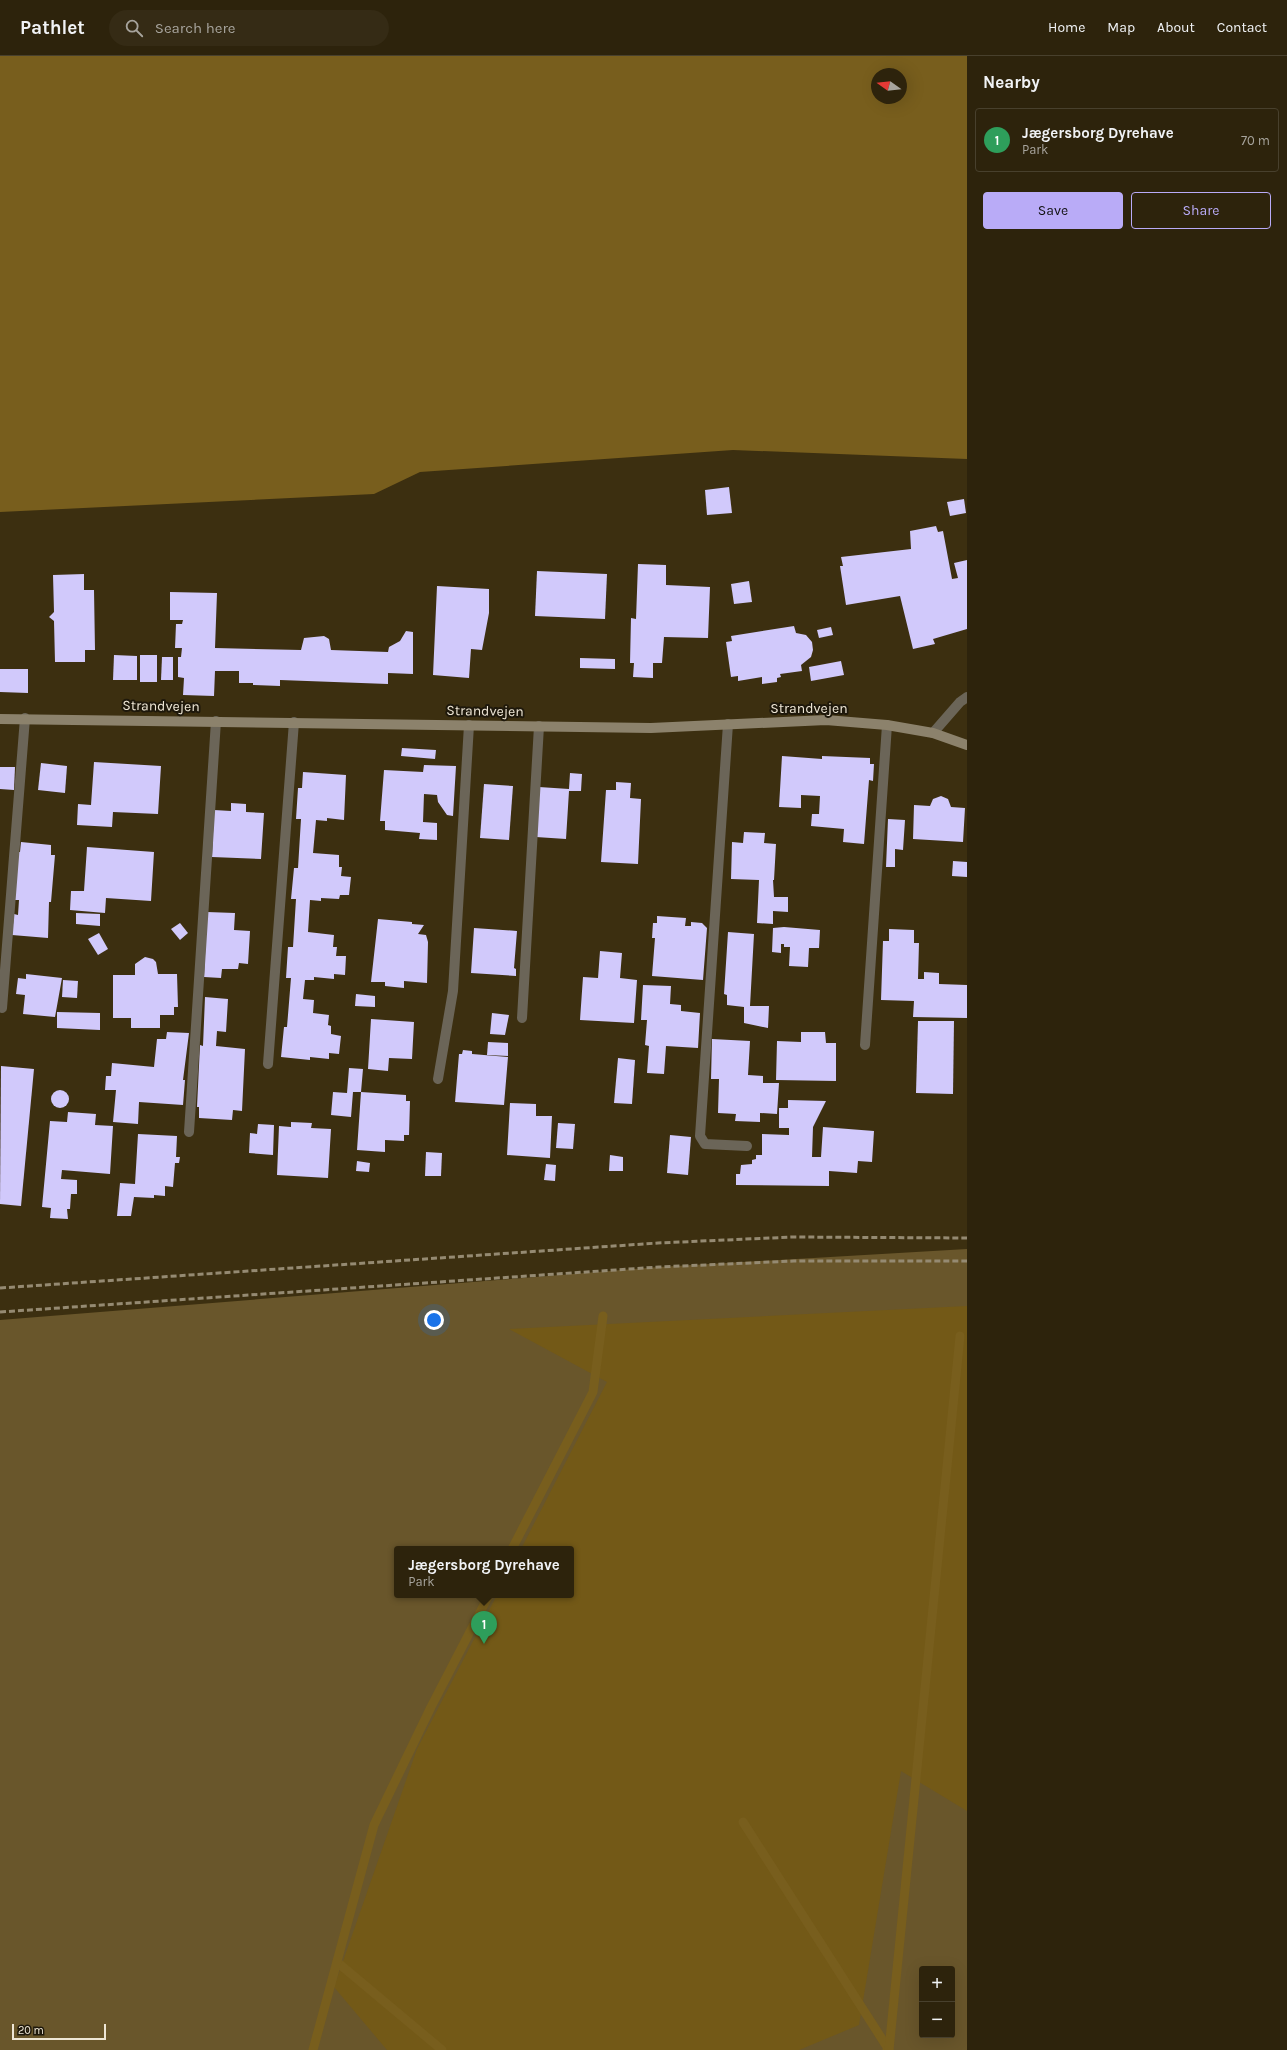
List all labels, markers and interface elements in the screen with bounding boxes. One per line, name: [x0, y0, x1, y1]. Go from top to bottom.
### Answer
search box: [109, 10, 389, 46]
text: Pathlet: [20, 17, 85, 39]
icon: search: [123, 17, 145, 39]
text: Search here: [155, 19, 236, 37]
text: Home: [1048, 19, 1085, 36]
text: Map: [1107, 19, 1135, 36]
text: About: [1157, 19, 1195, 36]
text: Contact: [1217, 19, 1267, 36]
north arrow: [871, 68, 907, 104]
text: Nearby: [983, 72, 1040, 92]
text: Jægersborg Dyrehave: [1022, 124, 1174, 142]
text: 1: [995, 133, 999, 148]
text: 70 m: [1241, 133, 1270, 148]
text: Park: [1022, 142, 1048, 157]
button: Save: [983, 192, 1123, 229]
button: Share: [1131, 192, 1271, 229]
street label: Strandvejen: [122, 697, 200, 715]
street label: Strandvejen: [770, 700, 848, 717]
street label: Strandvejen: [446, 702, 524, 720]
your location: [424, 1310, 444, 1330]
popup: [394, 1546, 574, 1598]
text: Jægersborg Dyrehave: [408, 1556, 560, 1574]
text: Park: [408, 1574, 435, 1589]
pin: 1: [471, 1611, 497, 1644]
map controls: [919, 1966, 955, 2038]
button: +: [919, 1966, 955, 2002]
button: −: [919, 2002, 955, 2038]
scale bar: [12, 2022, 106, 2041]
text: 20 m: [18, 2024, 44, 2037]

